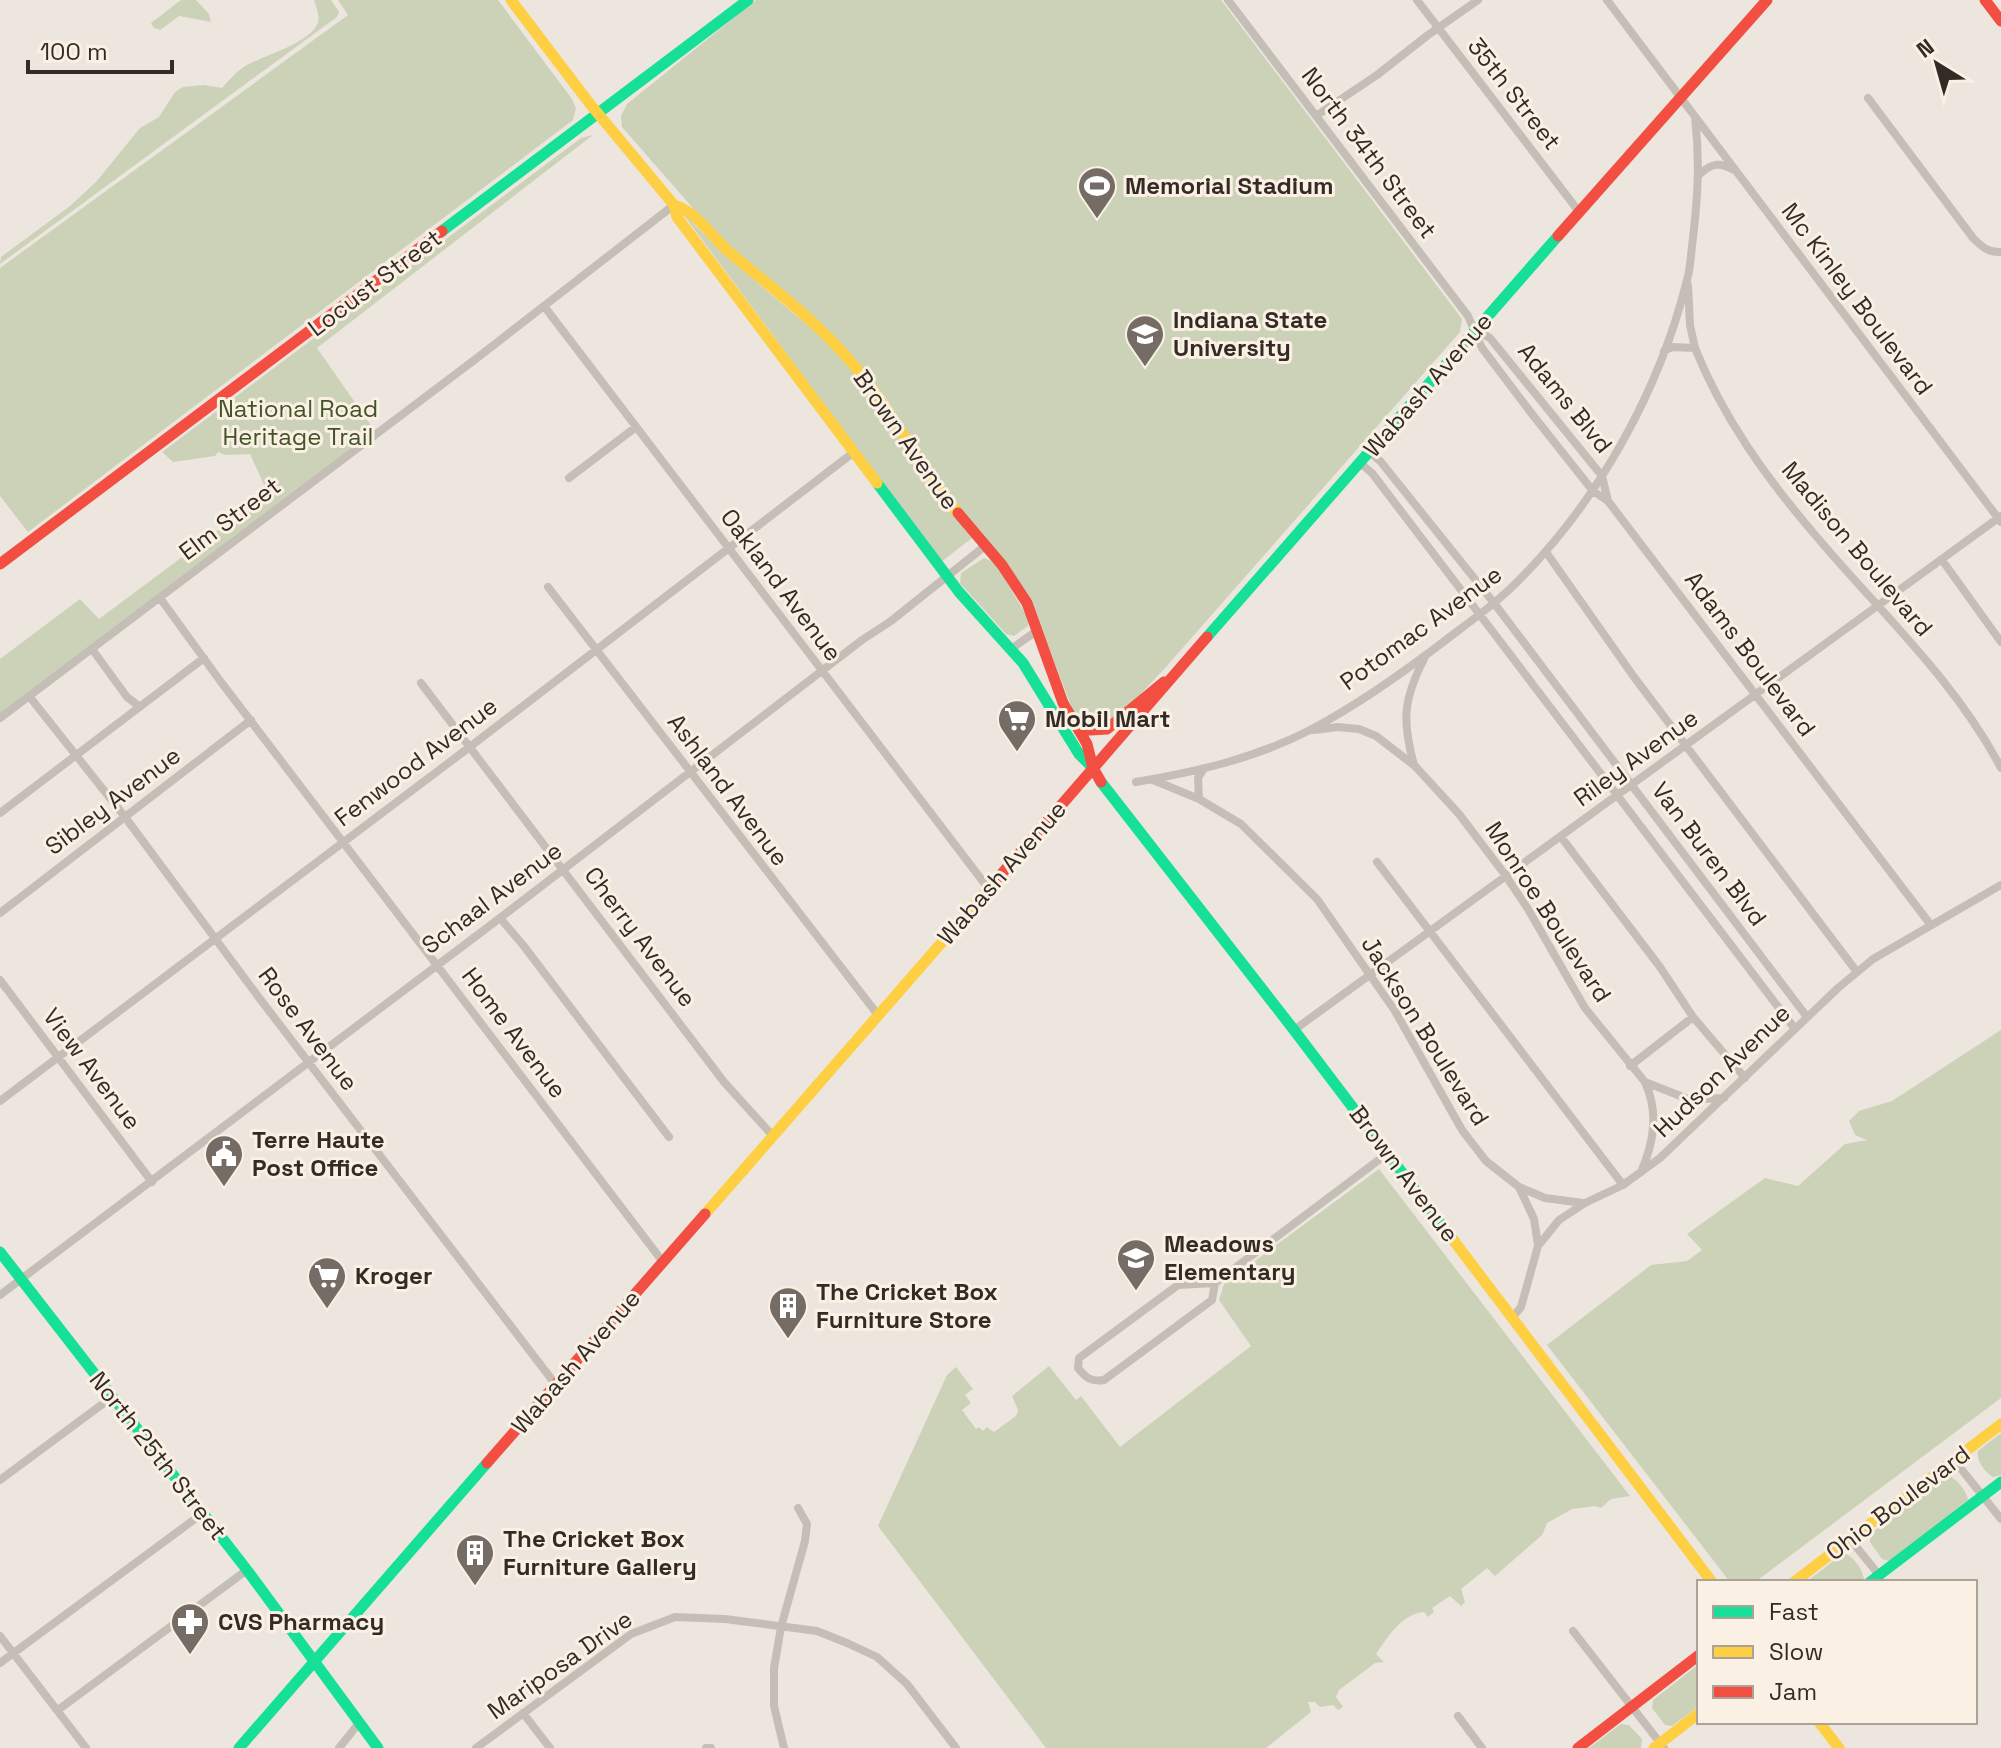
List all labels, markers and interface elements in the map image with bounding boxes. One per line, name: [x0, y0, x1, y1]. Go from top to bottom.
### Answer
scale bar: [28, 24, 172, 74]
north arrow: [1897, 24, 1977, 104]
street label: 35th Street: [1461, 31, 1568, 156]
text: N: [1911, 32, 1939, 64]
text: 100 m: [40, 36, 108, 67]
street label: North 34th Street: [1295, 61, 1444, 244]
sports icon: Memorial Stadium: [1076, 165, 1118, 220]
place label: Memorial Stadium: [1125, 170, 1334, 201]
street label: Mc Kinley Boulevard: [1775, 196, 1940, 401]
street label: Locust Street: [302, 222, 448, 343]
place label: Indiana State University: [1173, 304, 1327, 363]
street label: Wabash Avenue: [1356, 306, 1499, 463]
school or university icon: Indiana State University: [1124, 313, 1166, 368]
street label: Adams Blvd: [1511, 336, 1619, 459]
street label: Brown Avenue: [847, 364, 966, 516]
park label: National Road Heritage Trail: [218, 393, 378, 452]
street label: Madison Boulevard: [1775, 455, 1940, 643]
street label: Elm Street: [173, 470, 287, 567]
street label: Oakland Avenue: [714, 502, 849, 667]
street label: Potomac Avenue: [1334, 558, 1508, 697]
street label: Adams Boulevard: [1678, 565, 1823, 743]
street label: Fenwood Avenue: [328, 690, 503, 833]
supermarket icon: Mobil Mart: [996, 698, 1038, 753]
street label: Riley Avenue: [1567, 702, 1704, 813]
place label: Mobil Mart: [1045, 703, 1171, 734]
street label: Ashland Avenue: [661, 707, 796, 872]
street label: Sibley Avenue: [39, 740, 186, 862]
street label: Van Buren Blvd: [1645, 775, 1774, 932]
street label: Wabash Avenue: [930, 794, 1073, 951]
street label: Monroe Boulevard: [1478, 815, 1618, 1008]
street label: Schaal Avenue: [415, 835, 568, 960]
street label: Cherry Avenue: [578, 860, 703, 1013]
street label: Jackson Boulevard: [1355, 930, 1496, 1131]
street label: Rose Avenue: [252, 960, 365, 1097]
street label: Home Avenue: [455, 961, 574, 1104]
street label: Hudson Avenue: [1647, 997, 1797, 1144]
street label: View Avenue: [37, 1002, 148, 1136]
street label: Brown Avenue: [1343, 1099, 1466, 1248]
place label: Terre Haute Post Office: [252, 1124, 385, 1183]
public building icon: Terre Haute Post Office: [203, 1133, 245, 1188]
place label: Meadows Elementary: [1164, 1228, 1295, 1287]
school or university icon: Meadows Elementary: [1115, 1237, 1157, 1292]
supermarket icon: Kroger: [306, 1255, 348, 1310]
place label: Kroger: [355, 1260, 432, 1291]
place label: The Cricket Box Furniture Store: [816, 1276, 998, 1335]
street label: Wabash Avenue: [504, 1283, 647, 1440]
building icon: The Cricket Box Furniture Store: [767, 1285, 809, 1340]
street label: North 25th Street: [83, 1365, 234, 1546]
street label: Ohio Boulevard: [1819, 1438, 1976, 1567]
place label: The Cricket Box Furniture Gallery: [503, 1523, 697, 1582]
building icon: The Cricket Box Furniture Gallery: [454, 1532, 496, 1587]
legend: [1697, 1580, 1977, 1724]
text: Fast: [1769, 1596, 1819, 1627]
pharmacy icon: CVS Pharmacy: [169, 1601, 211, 1656]
street label: Mariposa Drive: [481, 1603, 638, 1726]
place label: CVS Pharmacy: [218, 1606, 384, 1637]
text: Slow: [1769, 1636, 1823, 1667]
text: Jam: [1769, 1676, 1817, 1707]

